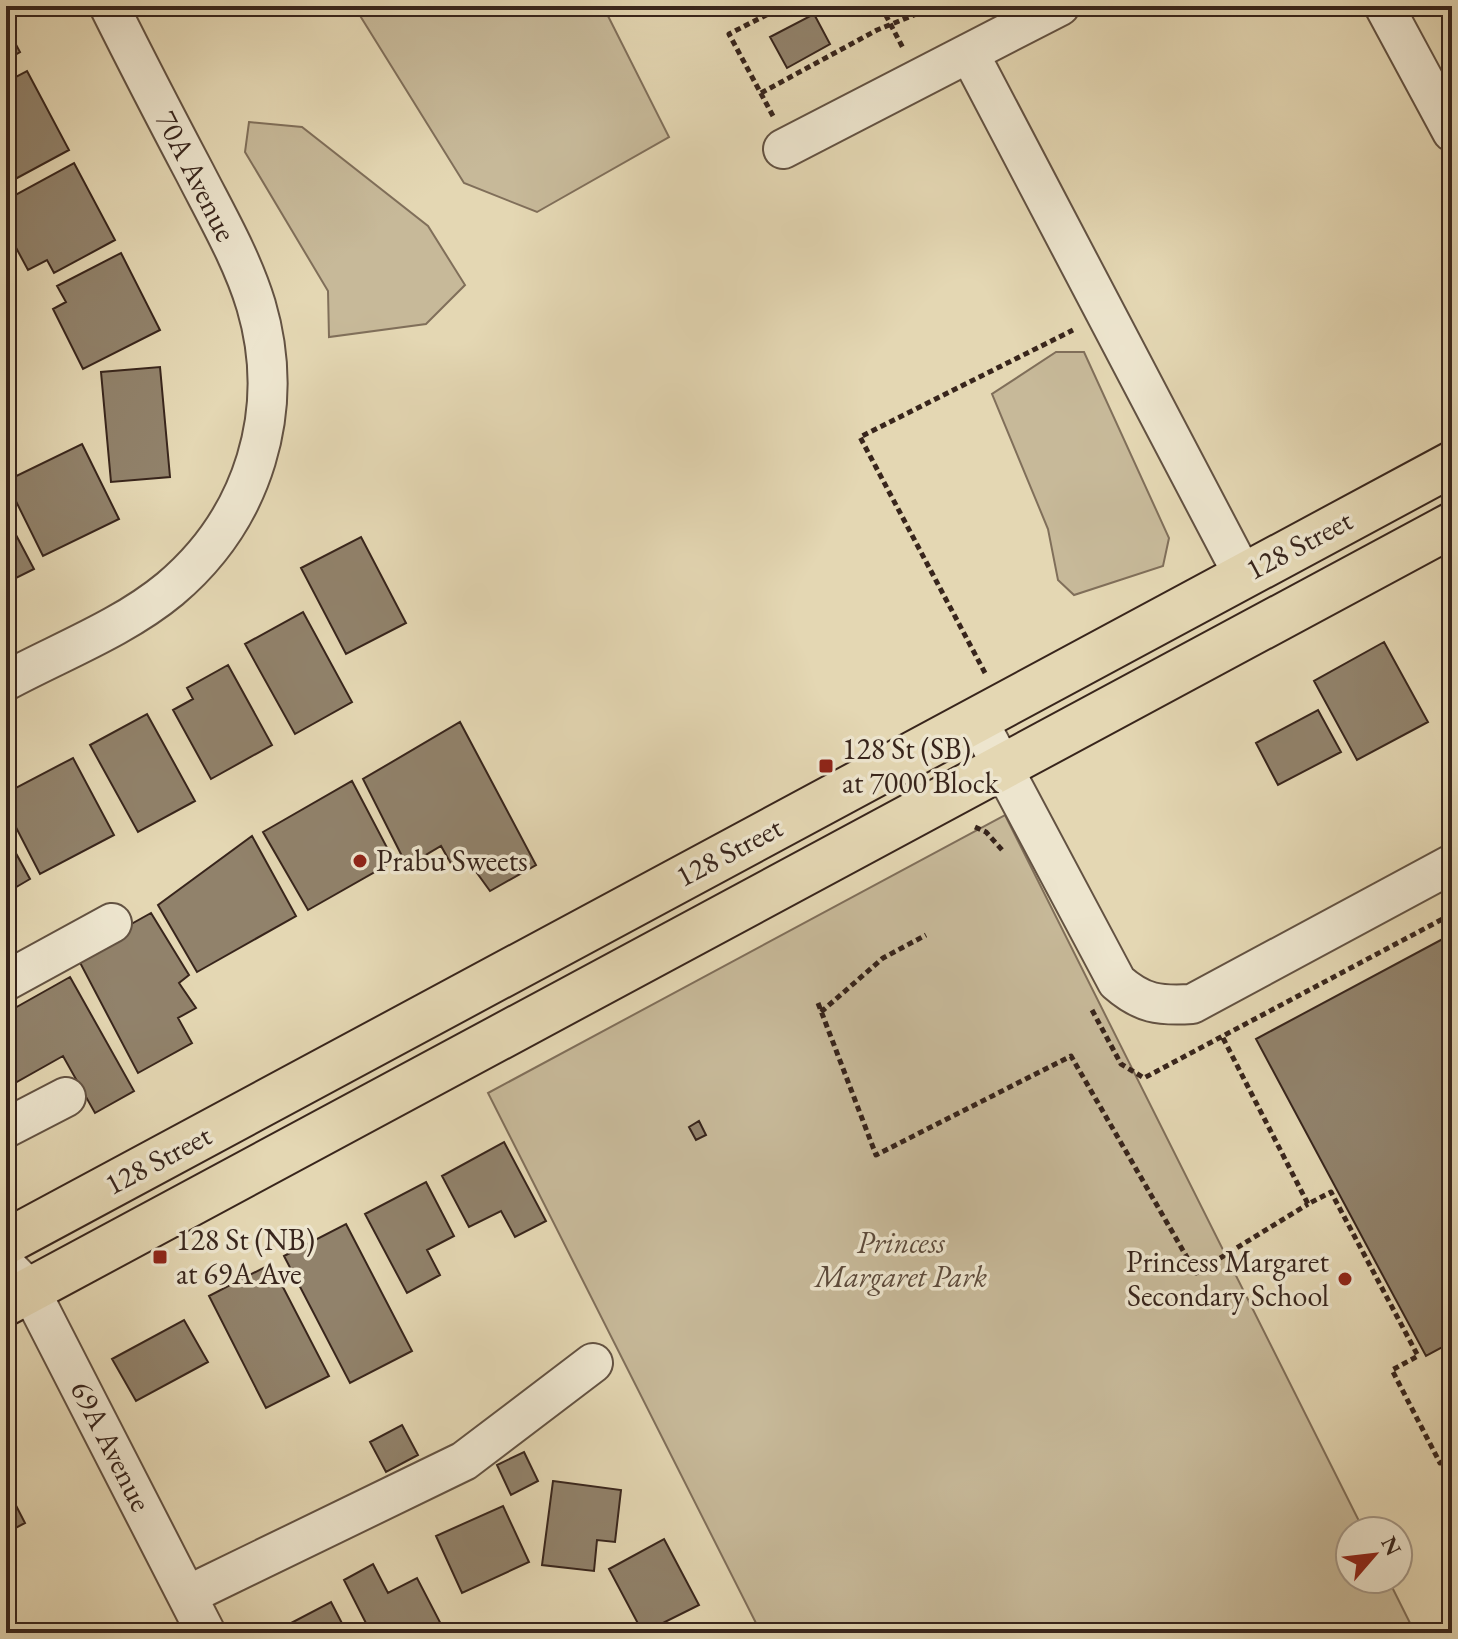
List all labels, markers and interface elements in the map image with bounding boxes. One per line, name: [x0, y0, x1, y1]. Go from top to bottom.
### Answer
street label: 70A Avenue: [147, 104, 246, 248]
street label: 128 Street: [1239, 500, 1359, 589]
place label: 128 St (SB) at 7000 Block: [842, 729, 1000, 802]
marker: 128 St (SB) at 7000 Block: [817, 757, 835, 775]
street label: 128 Street: [669, 807, 789, 896]
place label: Prabu Sweets: [376, 841, 528, 880]
marker: Prabu Sweets: [351, 852, 369, 870]
street label: 128 Street: [98, 1115, 218, 1204]
place label: 128 St (NB) at 69A Ave: [176, 1220, 315, 1293]
park label: Princess Margaret Park: [813, 1223, 988, 1296]
place label: Princess Margaret Secondary School: [1126, 1242, 1330, 1315]
marker: 128 St (NB) at 69A Ave: [151, 1248, 169, 1266]
marker: Princess Margaret Secondary School: [1336, 1270, 1354, 1288]
street label: 69A Avenue: [62, 1374, 161, 1518]
north arrow: [1334, 1515, 1414, 1595]
text: N: [1374, 1531, 1408, 1561]

